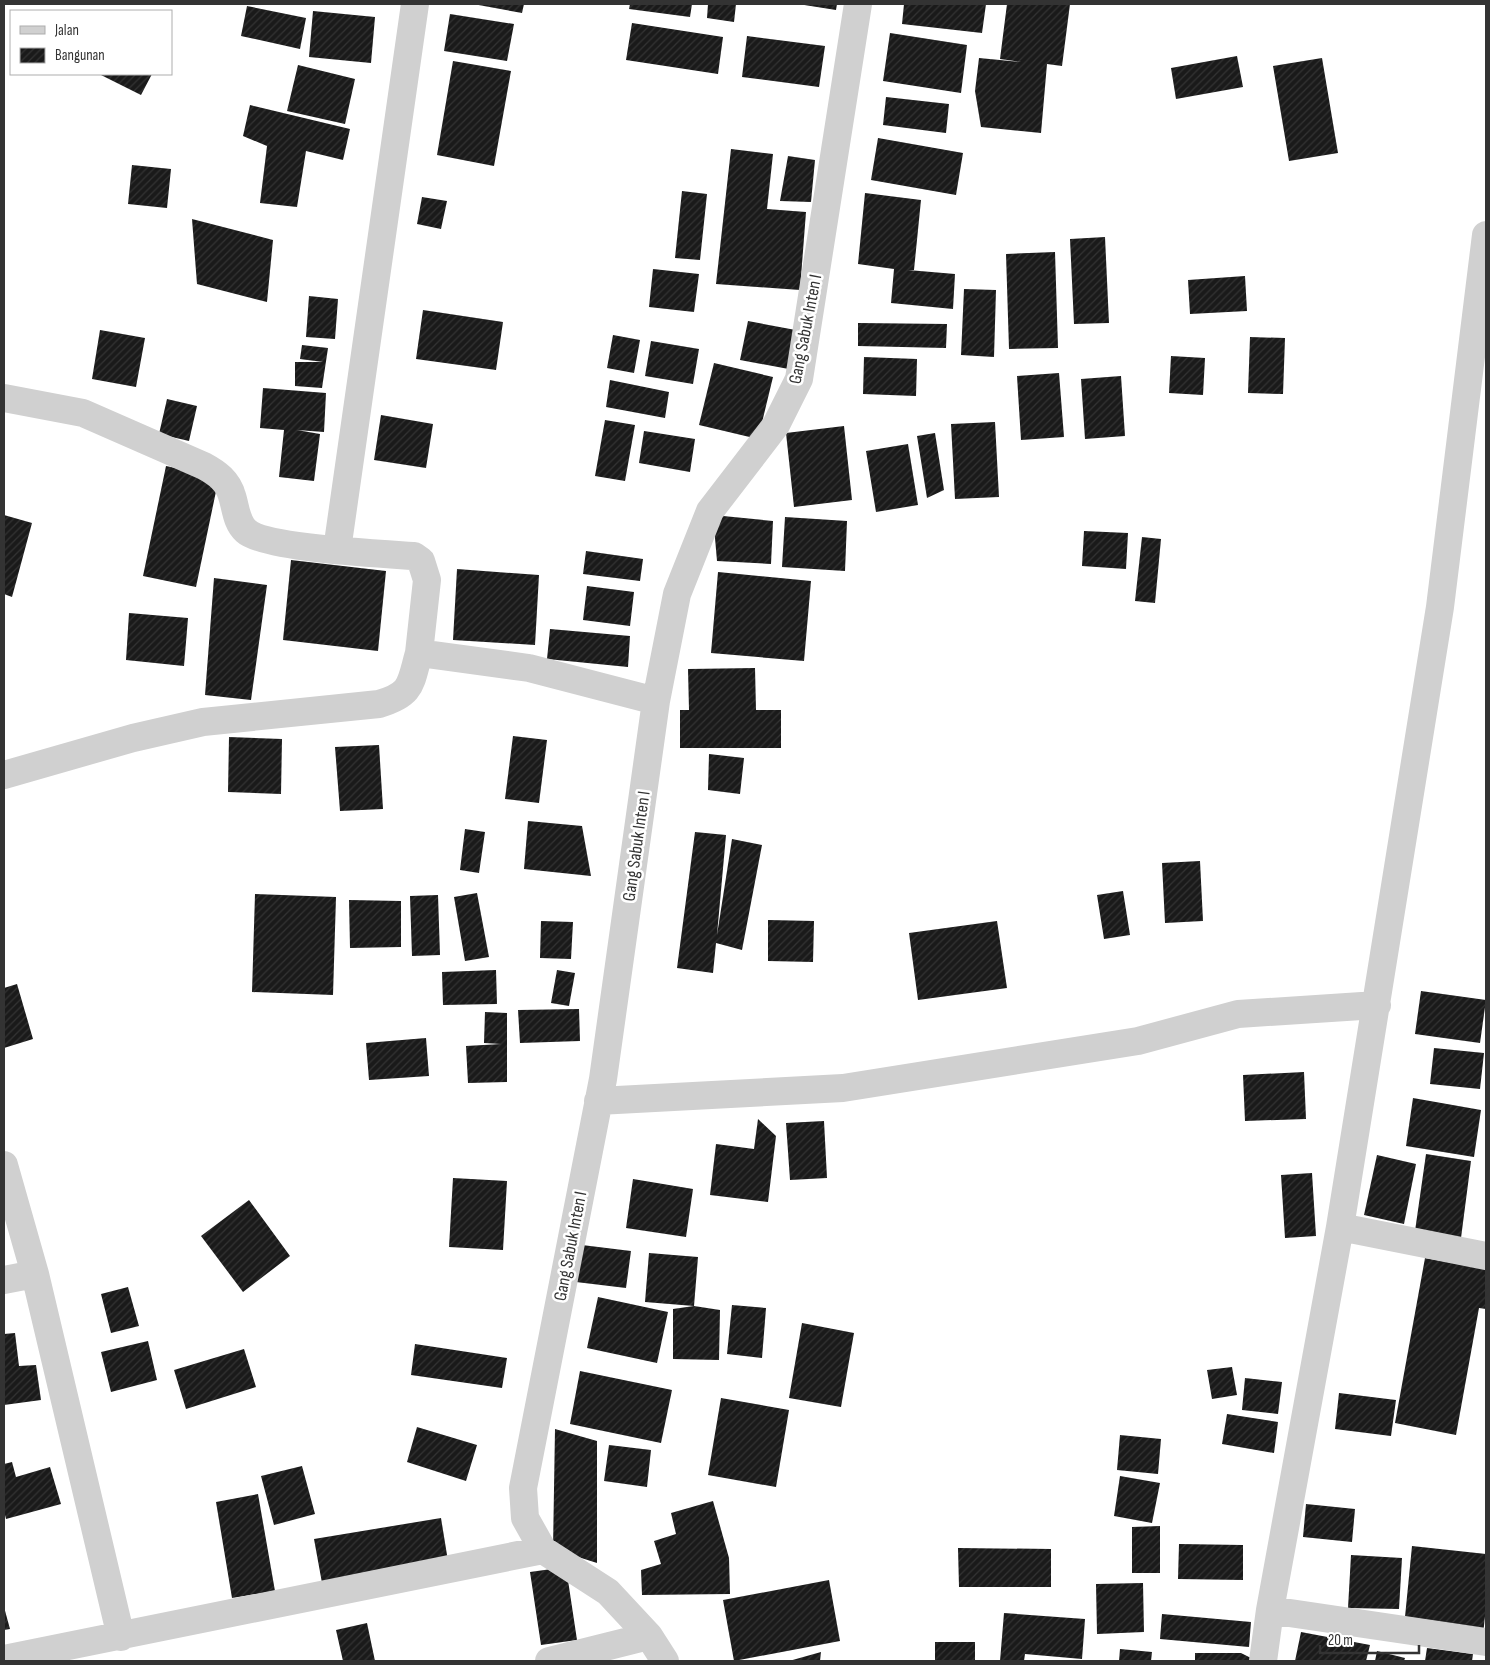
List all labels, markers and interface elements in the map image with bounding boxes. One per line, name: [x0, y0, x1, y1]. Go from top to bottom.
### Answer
legend: [10, 10, 172, 75]
text: Jalan: [54, 21, 79, 40]
text: Bangunan: [55, 46, 105, 65]
street label: Gang Sabuk Inten I: [785, 273, 826, 386]
street label: Gang Sabuk Inten I: [618, 790, 655, 903]
street label: Gang Sabuk Inten I: [550, 1190, 591, 1303]
scale bar: [1320, 1622, 1419, 1654]
text: 20 m: [1328, 1631, 1353, 1650]

